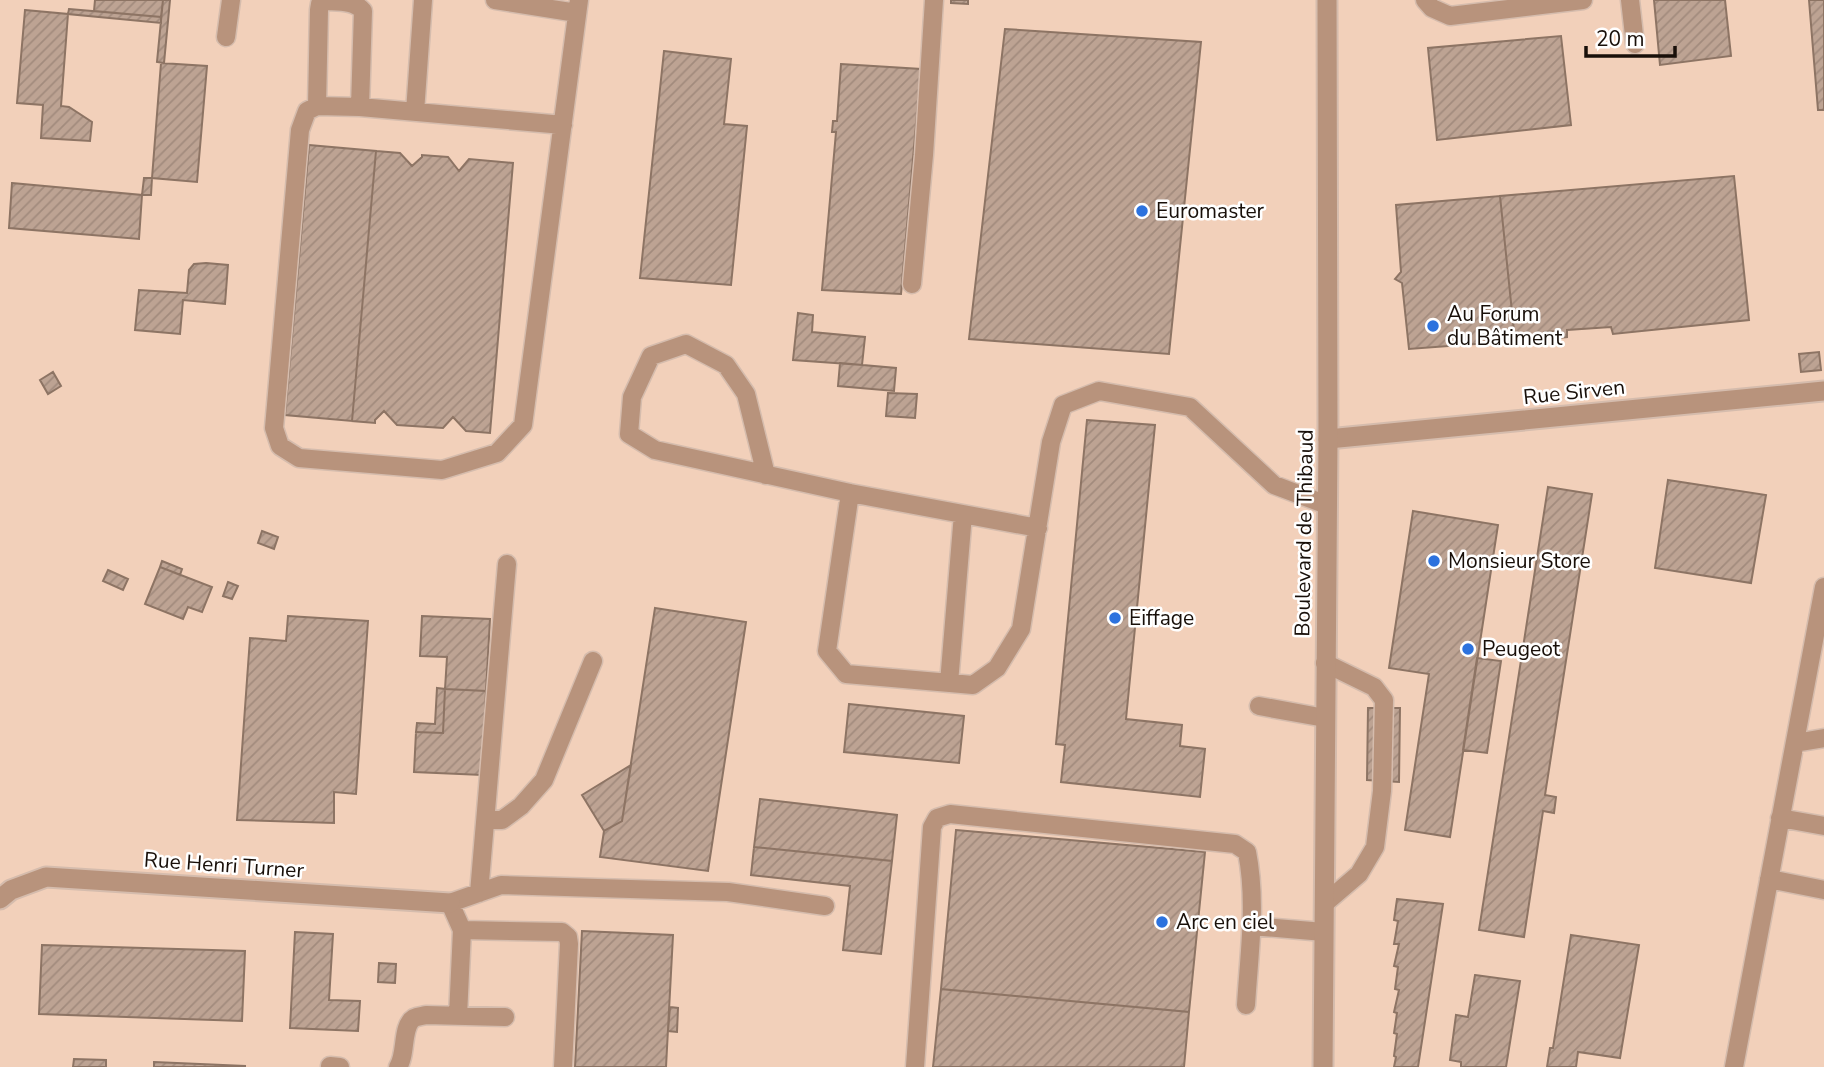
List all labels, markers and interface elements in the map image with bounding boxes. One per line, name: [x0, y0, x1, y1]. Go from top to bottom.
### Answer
scale bar: [1586, 14, 1675, 58]
text: 20 m: [1596, 25, 1645, 53]
place label: Euromaster: [1156, 197, 1265, 225]
marker: Euromaster: [1134, 203, 1150, 219]
place label: Au Forum du Bâtiment: [1447, 300, 1563, 352]
marker: Au Forum du Bâtiment: [1425, 318, 1441, 334]
street label: Rue Sirven: [1522, 373, 1626, 411]
street label: Boulevard de Thibaud: [1288, 429, 1320, 637]
place label: Monsieur Store: [1448, 547, 1591, 575]
marker: Monsieur Store: [1426, 553, 1442, 569]
place label: Eiffage: [1129, 604, 1194, 632]
marker: Eiffage: [1107, 610, 1123, 626]
place label: Peugeot: [1482, 635, 1561, 663]
marker: Peugeot: [1460, 641, 1476, 657]
street label: Rue Henri Turner: [143, 845, 305, 885]
place label: Arc en ciel: [1176, 908, 1275, 936]
marker: Arc en ciel: [1154, 914, 1170, 930]

